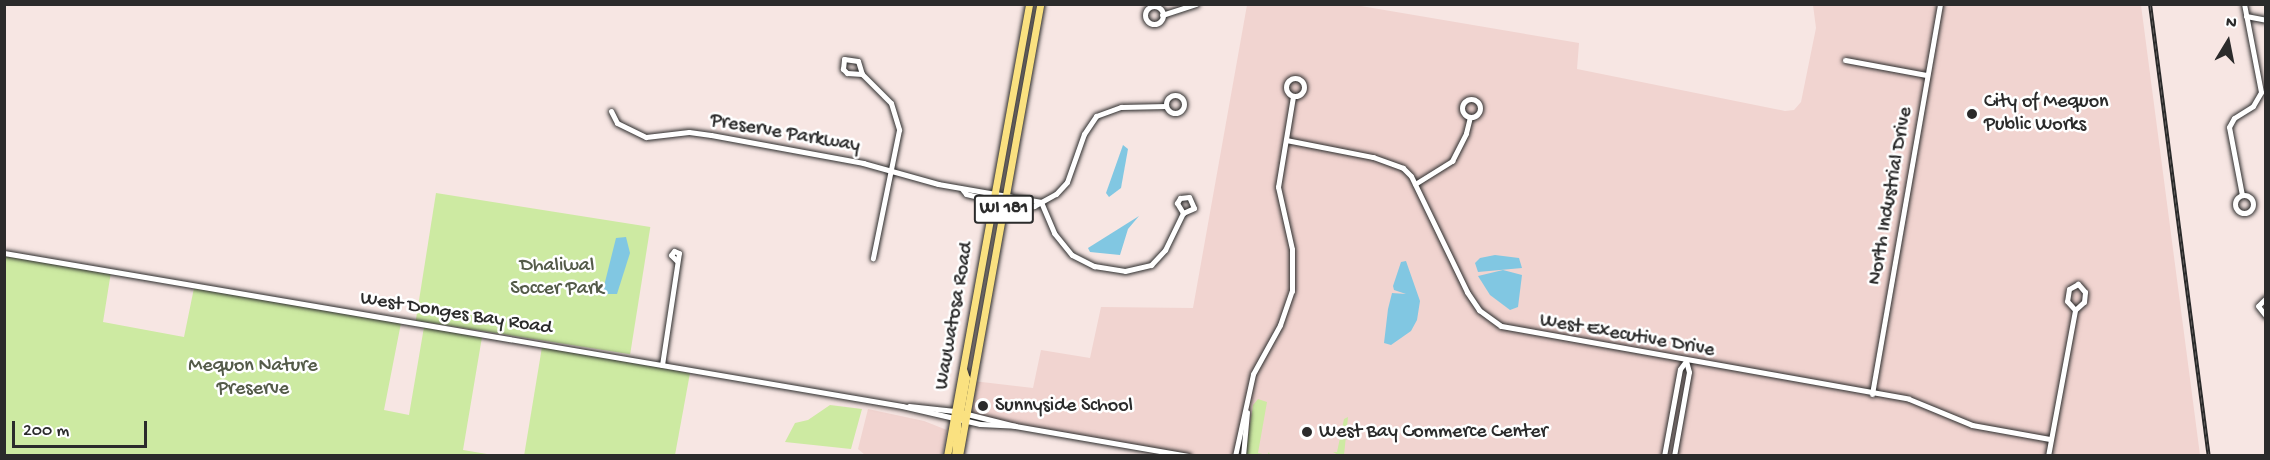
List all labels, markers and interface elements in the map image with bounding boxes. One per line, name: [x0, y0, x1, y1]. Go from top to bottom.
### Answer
north arrow: [2198, 12, 2258, 72]
text: N: [2224, 14, 2238, 34]
place label: City of Mequon Public Works: [1984, 90, 2109, 137]
street label: North Industrial Drive: [1864, 105, 1918, 287]
marker: City of Mequon Public Works: [1965, 107, 1979, 121]
street label: Preserve Parkway: [708, 109, 862, 159]
road number: WI 181: [972, 194, 1036, 224]
street label: Wauwatosa Road: [930, 240, 980, 392]
park label: Dhaliwal Soccer Park: [510, 254, 604, 301]
street label: West Donges Bay Road: [358, 287, 554, 341]
street label: West Executive Drive: [1538, 309, 1716, 363]
park label: Mequon Nature Preserve: [188, 354, 318, 401]
place label: Sunnyside School: [995, 394, 1133, 418]
marker: Sunnyside School: [976, 399, 990, 413]
scale bar: [15, 409, 150, 447]
place label: West Bay Commerce Center: [1319, 420, 1548, 444]
text: 200 m: [23, 421, 69, 442]
marker: West Bay Commerce Center: [1300, 425, 1314, 439]

